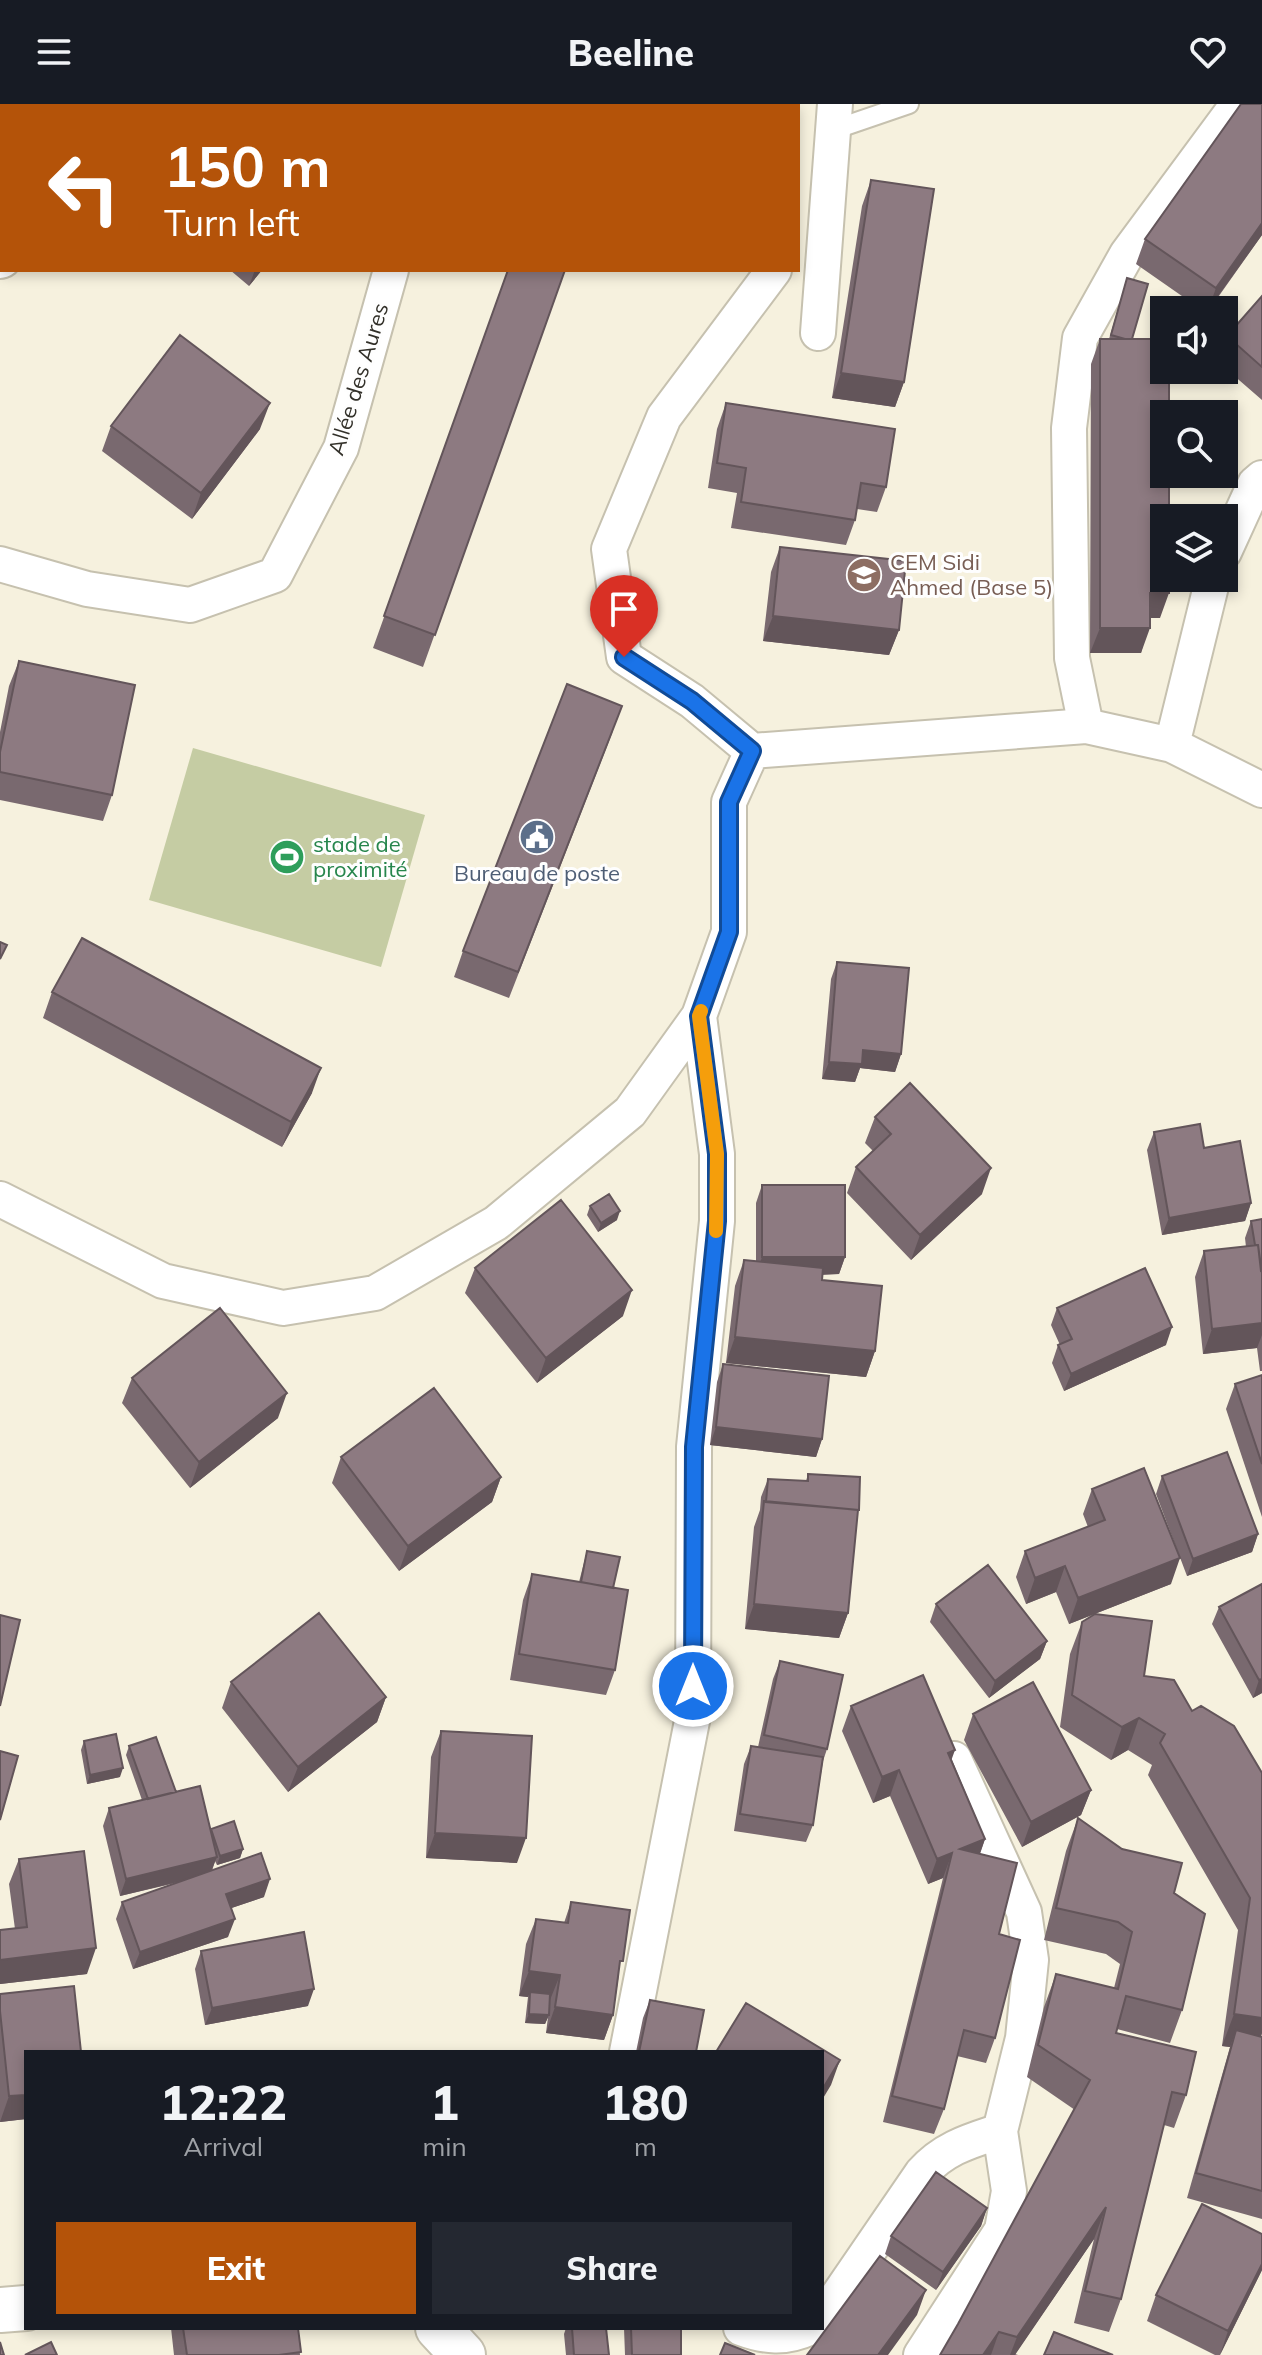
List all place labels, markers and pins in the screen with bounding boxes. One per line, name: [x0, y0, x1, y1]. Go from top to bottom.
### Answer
place label: CEM Sidi Ahmed (Base 5): [890, 548, 1053, 601]
school or university icon: CEM Sidi Ahmed (Base 5): [845, 556, 883, 594]
pin: [590, 575, 658, 657]
public building icon: Bureau de poste: [518, 818, 556, 856]
place label: stade de proximité: [313, 830, 407, 883]
sports icon: stade de proximité: [268, 838, 306, 876]
place label: Bureau de poste: [454, 859, 620, 887]

